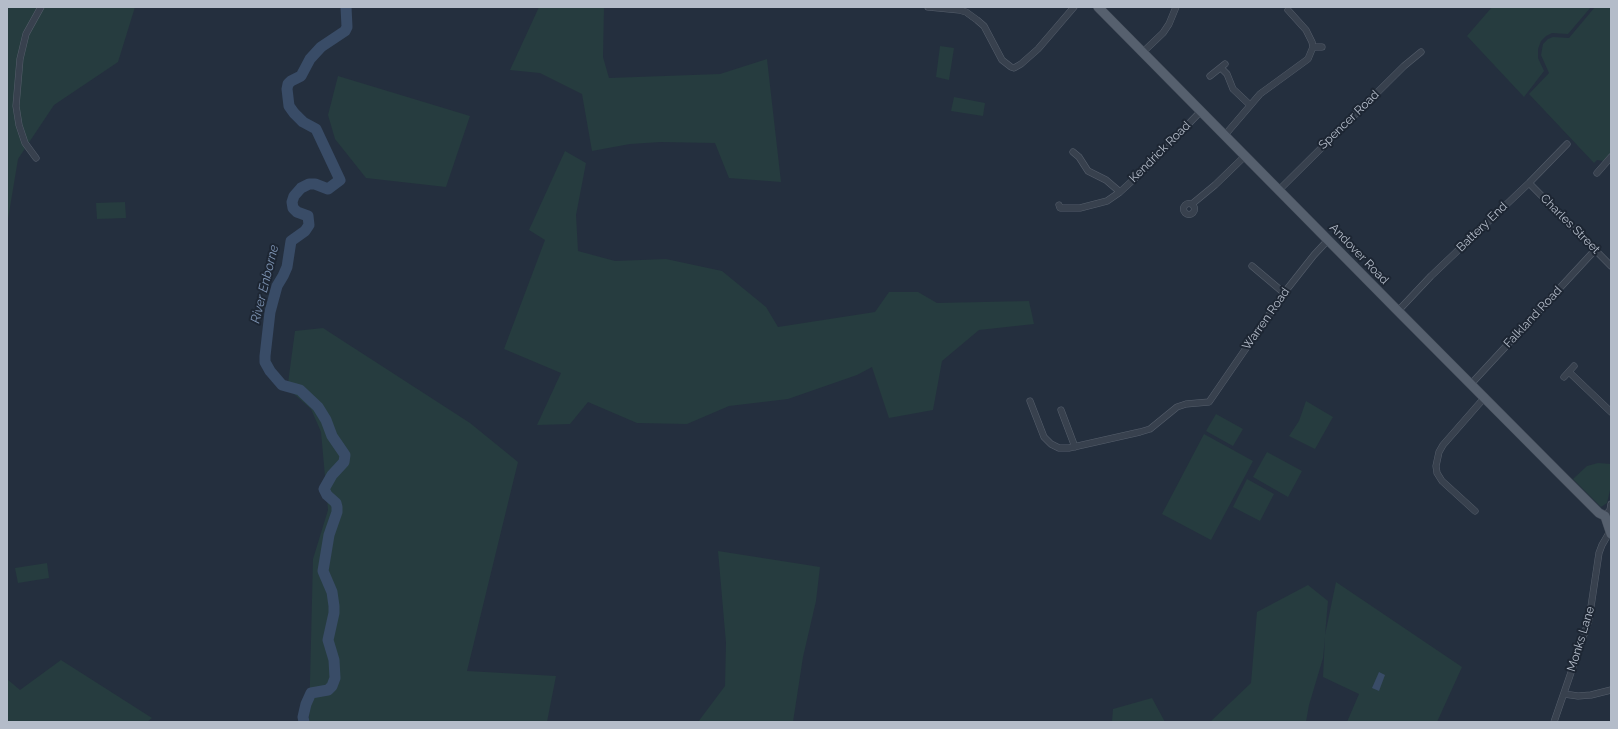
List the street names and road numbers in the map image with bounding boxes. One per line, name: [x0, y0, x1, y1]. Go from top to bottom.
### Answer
street label: Spencer Road: [1316, 88, 1382, 152]
street label: Kendrick Road: [1126, 118, 1194, 186]
street label: Charles Street: [1537, 191, 1603, 257]
street label: Battery End: [1454, 199, 1510, 255]
street label: Andover Road: [1326, 221, 1392, 287]
street label: Falkland Road: [1501, 283, 1565, 351]
street label: Warren Road: [1239, 285, 1293, 353]
street label: Monks Lane: [1564, 605, 1598, 673]

